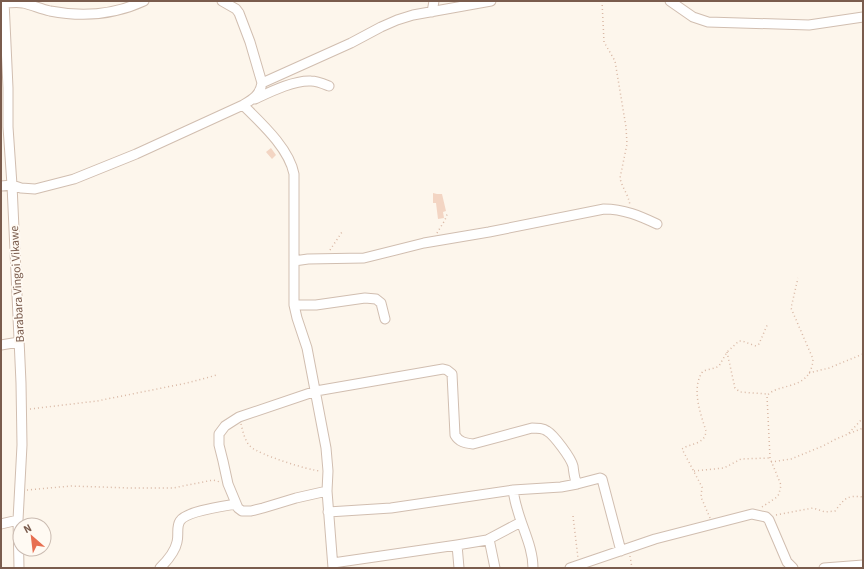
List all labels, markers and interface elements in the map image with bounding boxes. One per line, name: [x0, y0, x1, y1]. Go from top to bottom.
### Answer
street label: Barabara Vingoi Vikawe: [6, 225, 29, 343]
north arrow: [12, 517, 52, 557]
text: N: [21, 520, 34, 537]

